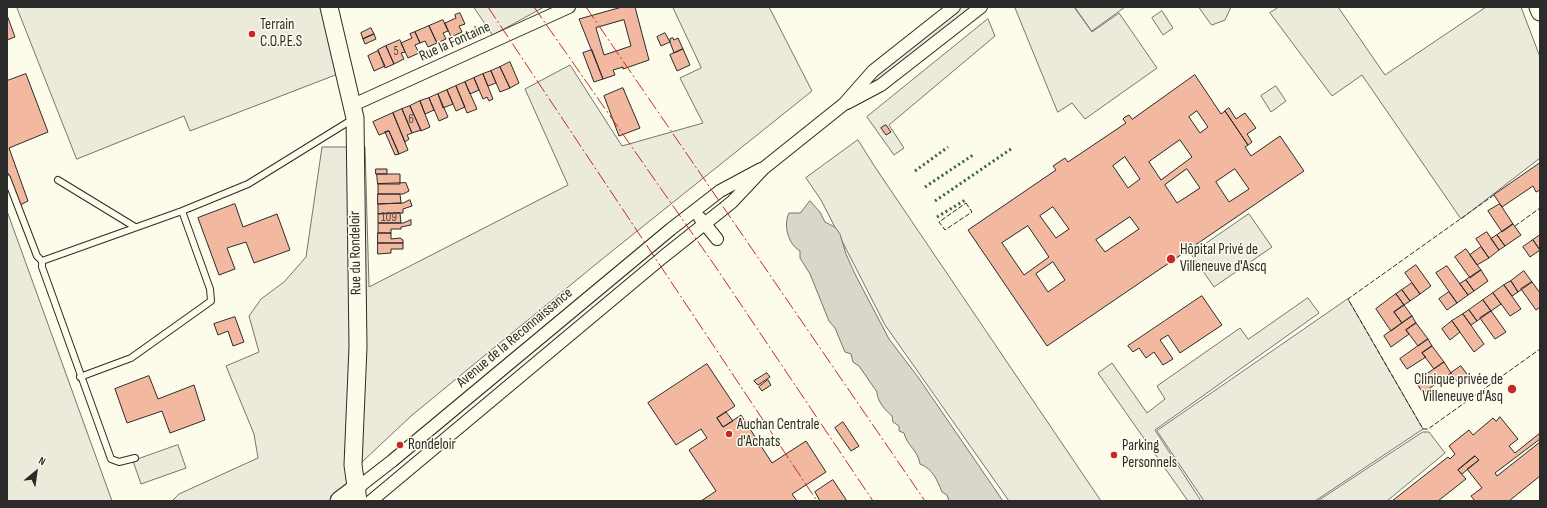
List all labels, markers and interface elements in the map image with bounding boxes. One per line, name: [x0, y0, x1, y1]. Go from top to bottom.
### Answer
place label: Terrain C.O.P.E.S: [260, 16, 302, 51]
street label: Rue la Fontaine: [416, 18, 494, 66]
marker: Terrain C.O.P.E.S: [247, 29, 257, 39]
house number: 5: [393, 44, 399, 60]
house number: 6: [408, 112, 414, 128]
house number: 109: [381, 210, 397, 226]
street label: Rue du Rondeloir: [346, 211, 366, 295]
place label: Hôpital Privé de Villeneuve d'Ascq: [1180, 241, 1267, 276]
marker: Hôpital Privé de Villeneuve d'Ascq: [1165, 253, 1177, 265]
street label: Avenue de la Reconnaissance: [453, 284, 577, 392]
place label: Clinique privée de Villeneuve d'Asq: [1414, 371, 1503, 406]
marker: Clinique privée de Villeneuve d'Asq: [1506, 383, 1518, 395]
place label: Auchan Centrale d'Achats: [737, 416, 820, 451]
marker: Auchan Centrale d'Achats: [724, 429, 734, 439]
place label: Rondeloir: [408, 436, 456, 454]
place label: Parking Personnels: [1122, 437, 1177, 472]
marker: Rondeloir: [395, 440, 405, 450]
marker: Parking Personnels: [1109, 450, 1119, 460]
north arrow: [16, 452, 56, 492]
text: N: [36, 454, 48, 468]

